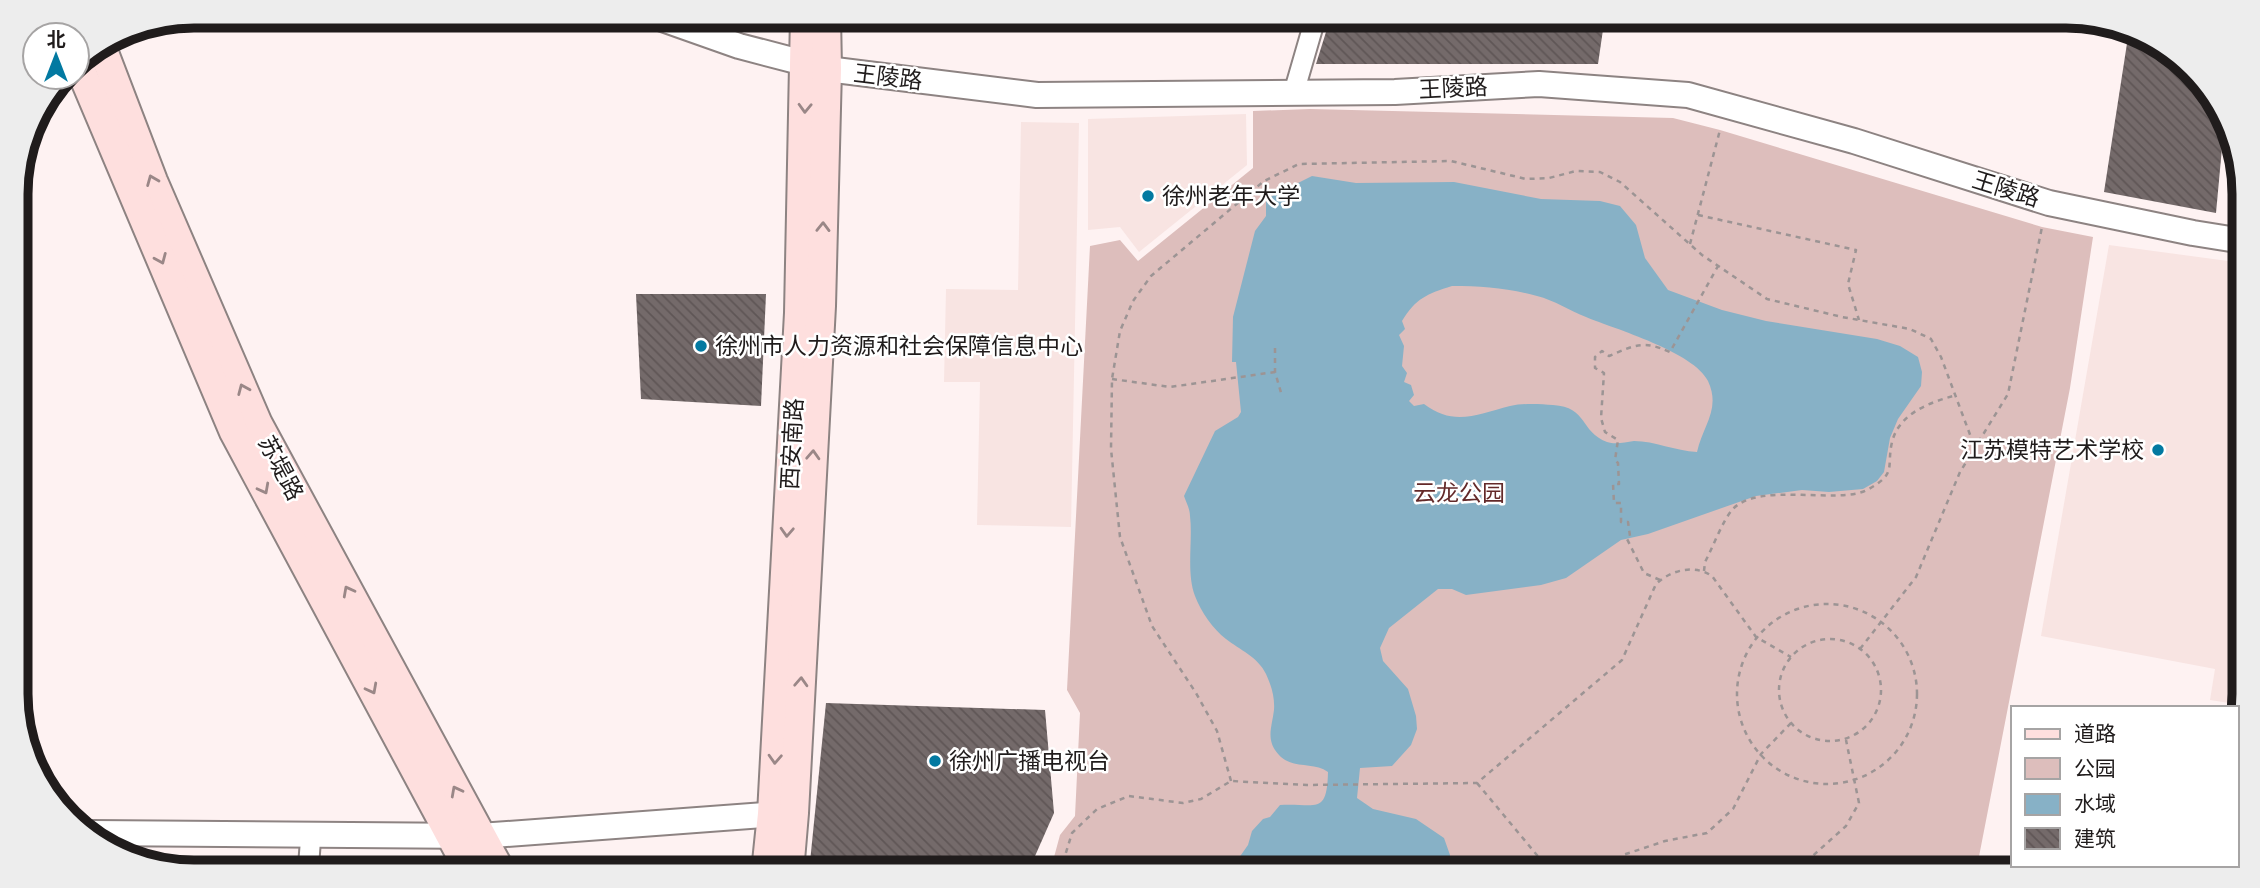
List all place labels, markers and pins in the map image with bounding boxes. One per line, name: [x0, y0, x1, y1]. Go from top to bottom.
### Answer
place label: 徐州老年大学: [1162, 183, 1300, 209]
marker: 徐州老年大学: [1140, 188, 1156, 204]
place label: 徐州市人力资源和社会保障信息中心: [715, 333, 1083, 359]
marker: 徐州市人力资源和社会保障信息中心: [693, 338, 709, 354]
place label: 江苏模特艺术学校: [1960, 437, 2144, 463]
marker: 江苏模特艺术学校: [2150, 442, 2166, 458]
place label: 徐州广播电视台: [949, 748, 1110, 774]
marker: 徐州广播电视台: [927, 753, 943, 769]

